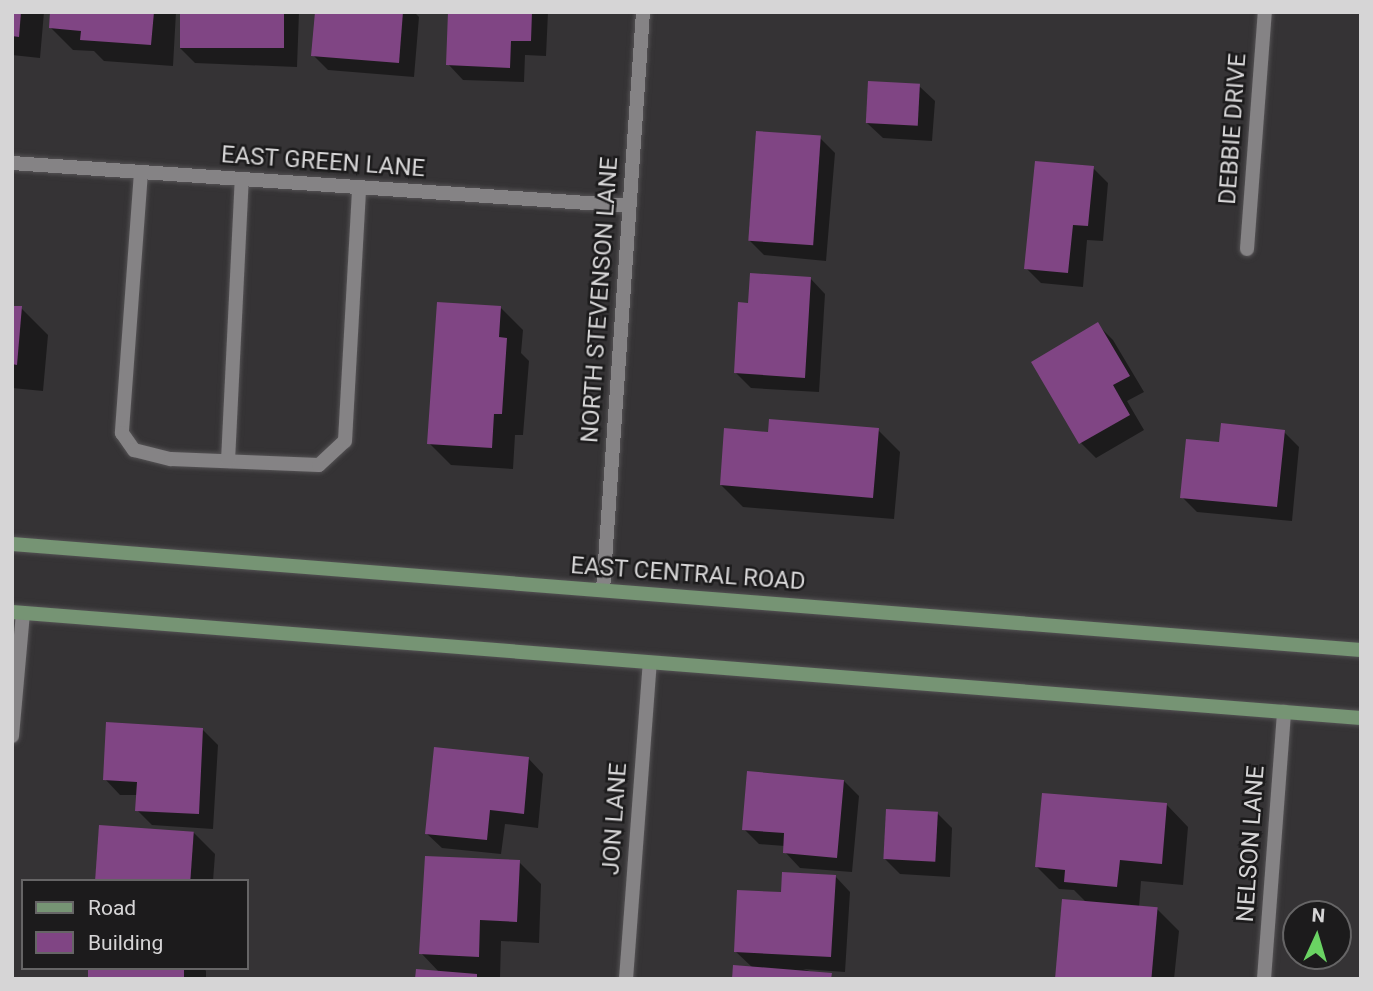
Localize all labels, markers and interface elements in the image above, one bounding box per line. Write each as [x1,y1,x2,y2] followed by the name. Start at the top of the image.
[1213,52,1253,206] street label: DEBBIE DRIVE
[220,140,426,184] street label: EAST GREEN LANE
[576,156,624,444] street label: NORTH STEVENSON LANE
[569,551,807,597] street label: EAST CENTRAL ROAD
[597,762,633,876] street label: JON LANE
[1231,765,1271,923] street label: NELSON LANE
[21,879,248,970] legend
[88,896,136,920] text: Road
[1282,900,1352,970] north arrow
[1311,904,1326,927] text: N
[88,931,163,955] text: Building

